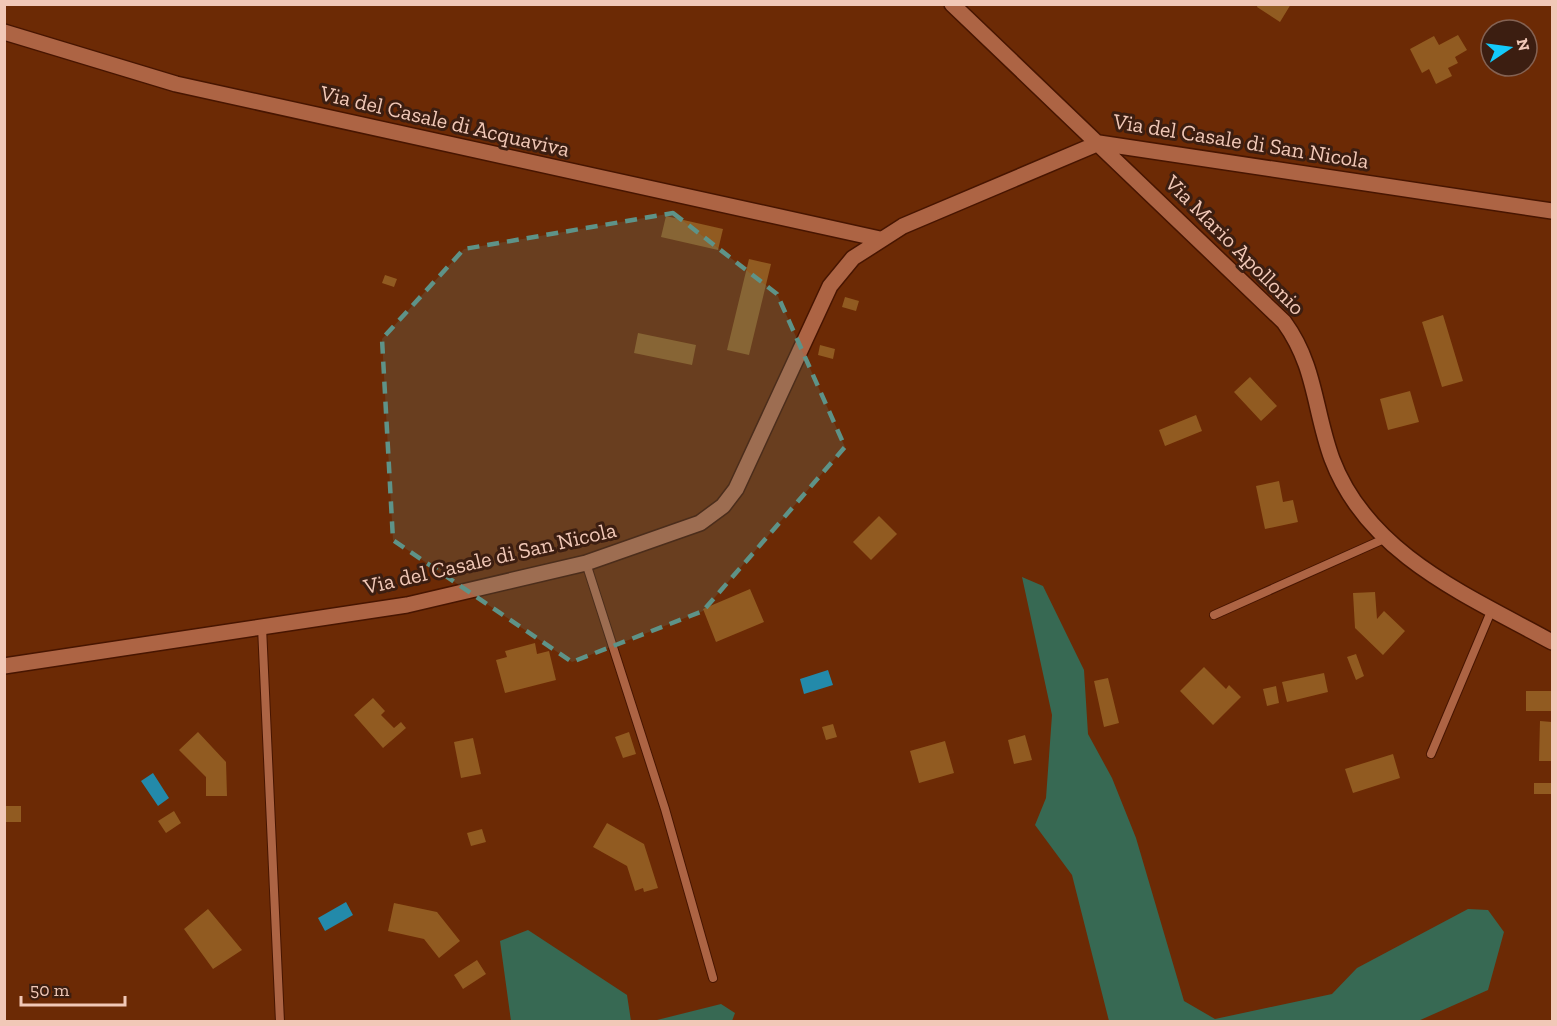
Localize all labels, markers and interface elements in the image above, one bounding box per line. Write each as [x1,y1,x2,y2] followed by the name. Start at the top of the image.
[1479,18,1539,78] north arrow
[1513,37,1534,53] text: N
[317,79,573,163] street label: Via del Casale di Acquaviva
[1110,107,1371,175] street label: Via del Casale di San Nicola
[1159,169,1311,321] street label: Via Mario Apollonio
[360,516,619,600] street label: Via del Casale di San Nicola
[21,969,124,1007] scale bar
[30,979,70,1001] text: 50 m

